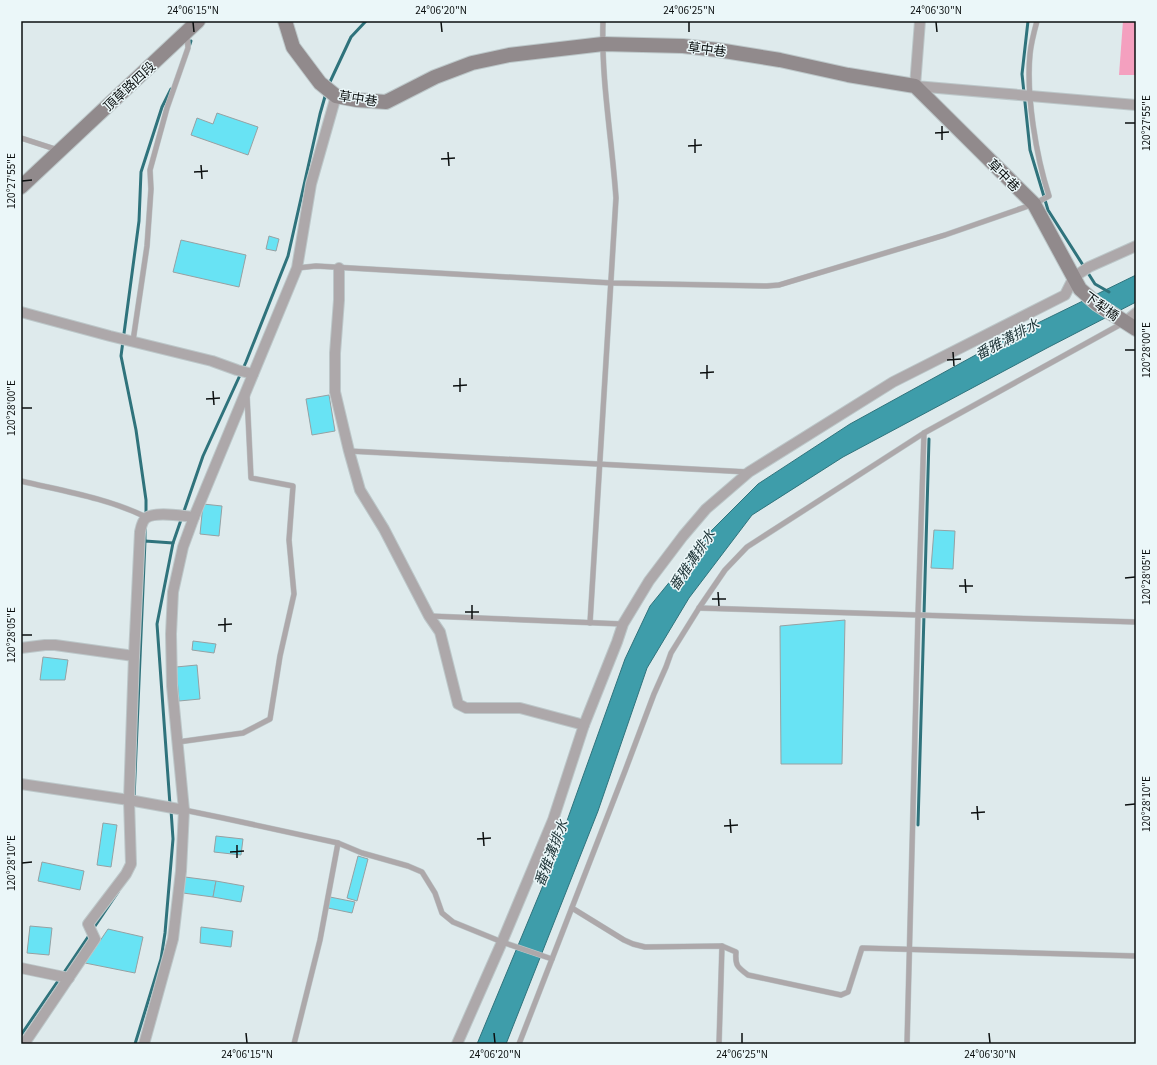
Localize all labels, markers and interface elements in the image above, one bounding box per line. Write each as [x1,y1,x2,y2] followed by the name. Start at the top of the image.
[167,2,219,17] text: 24°06'15"N
[415,2,467,17] text: 24°06'20"N
[663,2,715,17] text: 24°06'25"N
[910,2,962,17] text: 24°06'30"N
[687,37,728,60] street label: 草中巷
[98,57,159,115] street label: 頂草路四段
[337,85,379,110] street label: 草中巷
[1138,95,1153,151] text: 120°27'55"E
[3,153,18,209] text: 120°27'55"E
[984,154,1025,195] street label: 草中巷
[1081,286,1124,325] street label: 下犁橋
[971,312,1043,363] water label: 番雅溝排水
[1138,322,1153,378] text: 120°28'00"E
[3,380,18,436] text: 120°28'00"E
[663,524,720,594] water label: 番雅溝排水
[1138,549,1153,605] text: 120°28'05"E
[3,607,18,663] text: 120°28'05"E
[1138,776,1153,832] text: 120°28'10"E
[528,815,572,889] water label: 番雅溝排水
[3,835,18,891] text: 120°28'10"E
[221,1046,273,1061] text: 24°06'15"N
[469,1046,521,1061] text: 24°06'20"N
[716,1046,768,1061] text: 24°06'25"N
[964,1046,1016,1061] text: 24°06'30"N

